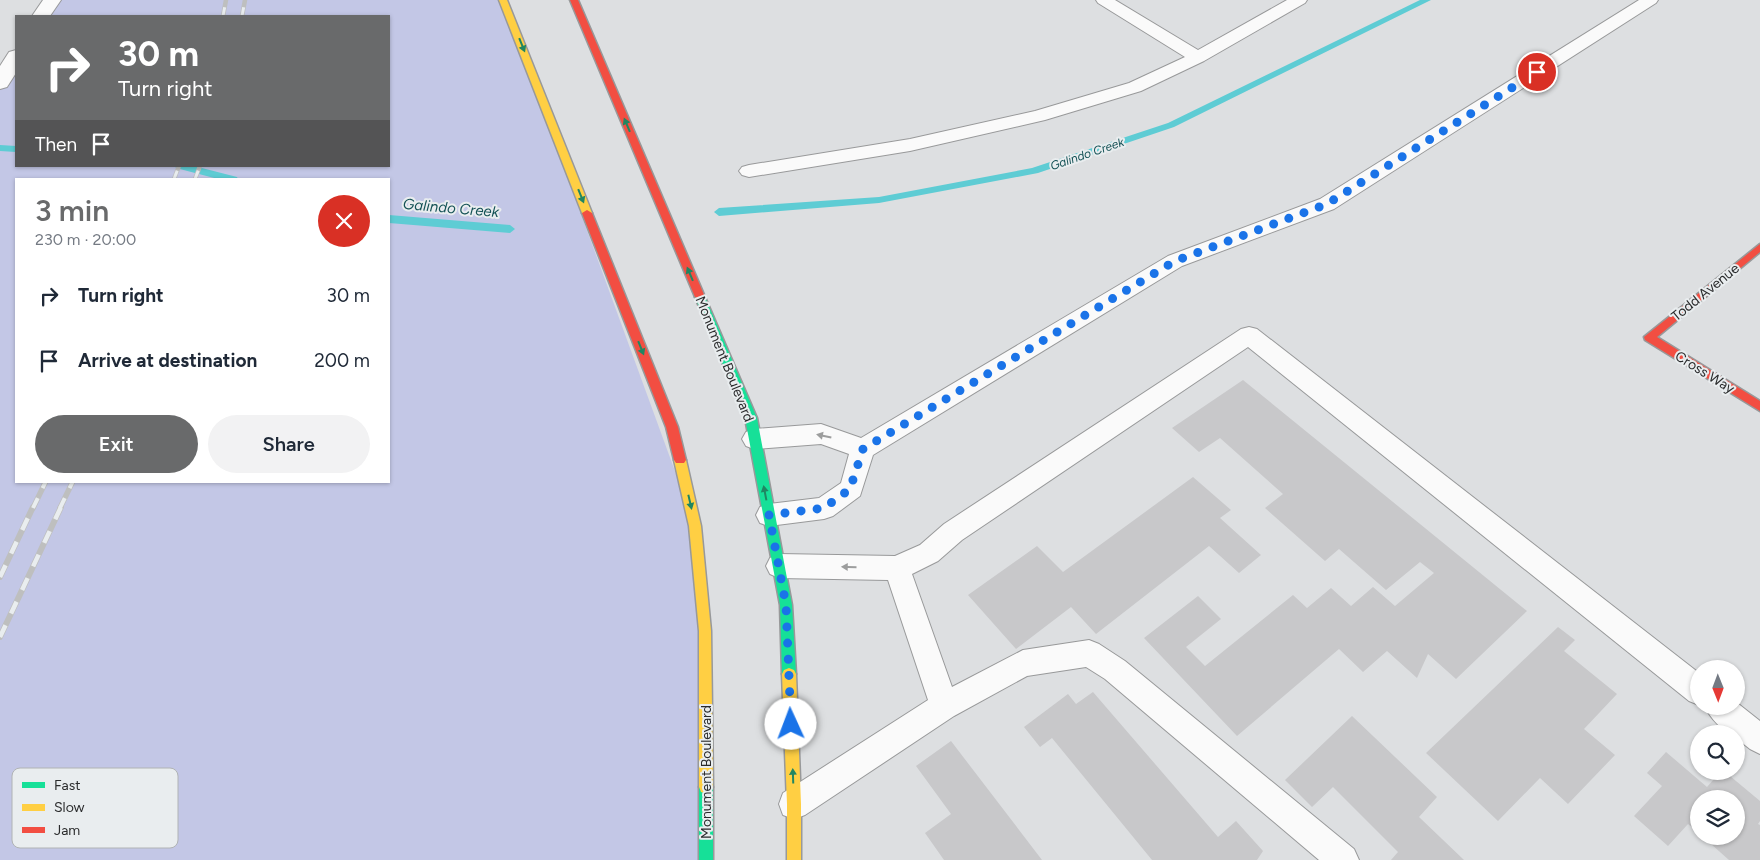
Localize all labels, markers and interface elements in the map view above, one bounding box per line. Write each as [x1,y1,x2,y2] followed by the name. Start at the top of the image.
[118,33,199,75] text: 30 m
[35,35,100,100] icon: right
[518,38,526,52] one-way arrow
[1516,51,1558,93] pin
[1523,58,1551,86] icon: arrive
[118,75,213,102] text: Turn right
[623,118,631,132] one-way arrow
[87,130,115,158] icon: arrive
[35,133,77,156] text: Then
[1048,134,1127,173] water label: Galindo Creek
[578,189,585,204] one-way arrow
[35,192,109,229] text: 3 min
[318,195,370,247] button: close
[402,195,500,221] water label: Galindo Creek
[35,230,136,249] text: 230 m · 20:00
[1668,260,1743,325] street label: Todd Avenue
[686,267,694,281] one-way arrow
[35,282,63,310] icon: right
[78,284,164,307] text: Turn right
[327,284,370,307] text: 30 m
[692,294,758,424] street label: Monument Boulevard
[637,340,645,355] one-way arrow
[35,347,63,375] icon: arrive
[1672,348,1738,398] street label: Cross Way
[78,349,257,372] text: Arrive at destination
[314,349,370,372] text: 200 m
[35,415,198,473] button: Exit
[208,415,370,473] button: Share
[816,432,832,440] one-way arrow
[760,485,768,501] one-way arrow
[686,495,694,510] one-way arrow
[840,563,856,571] one-way arrow
[1690,660,1745,715] north arrow
[1690,660,1745,845] map controls
[764,697,816,749] position arrow
[698,705,715,839] street label: Monument Boulevard
[1690,725,1745,780] button: search
[12,768,178,848] legend
[789,768,797,784] one-way arrow
[54,777,80,794] text: Fast
[1690,790,1745,845] button: layers
[54,799,85,816] text: Slow
[54,822,80,839] text: Jam

